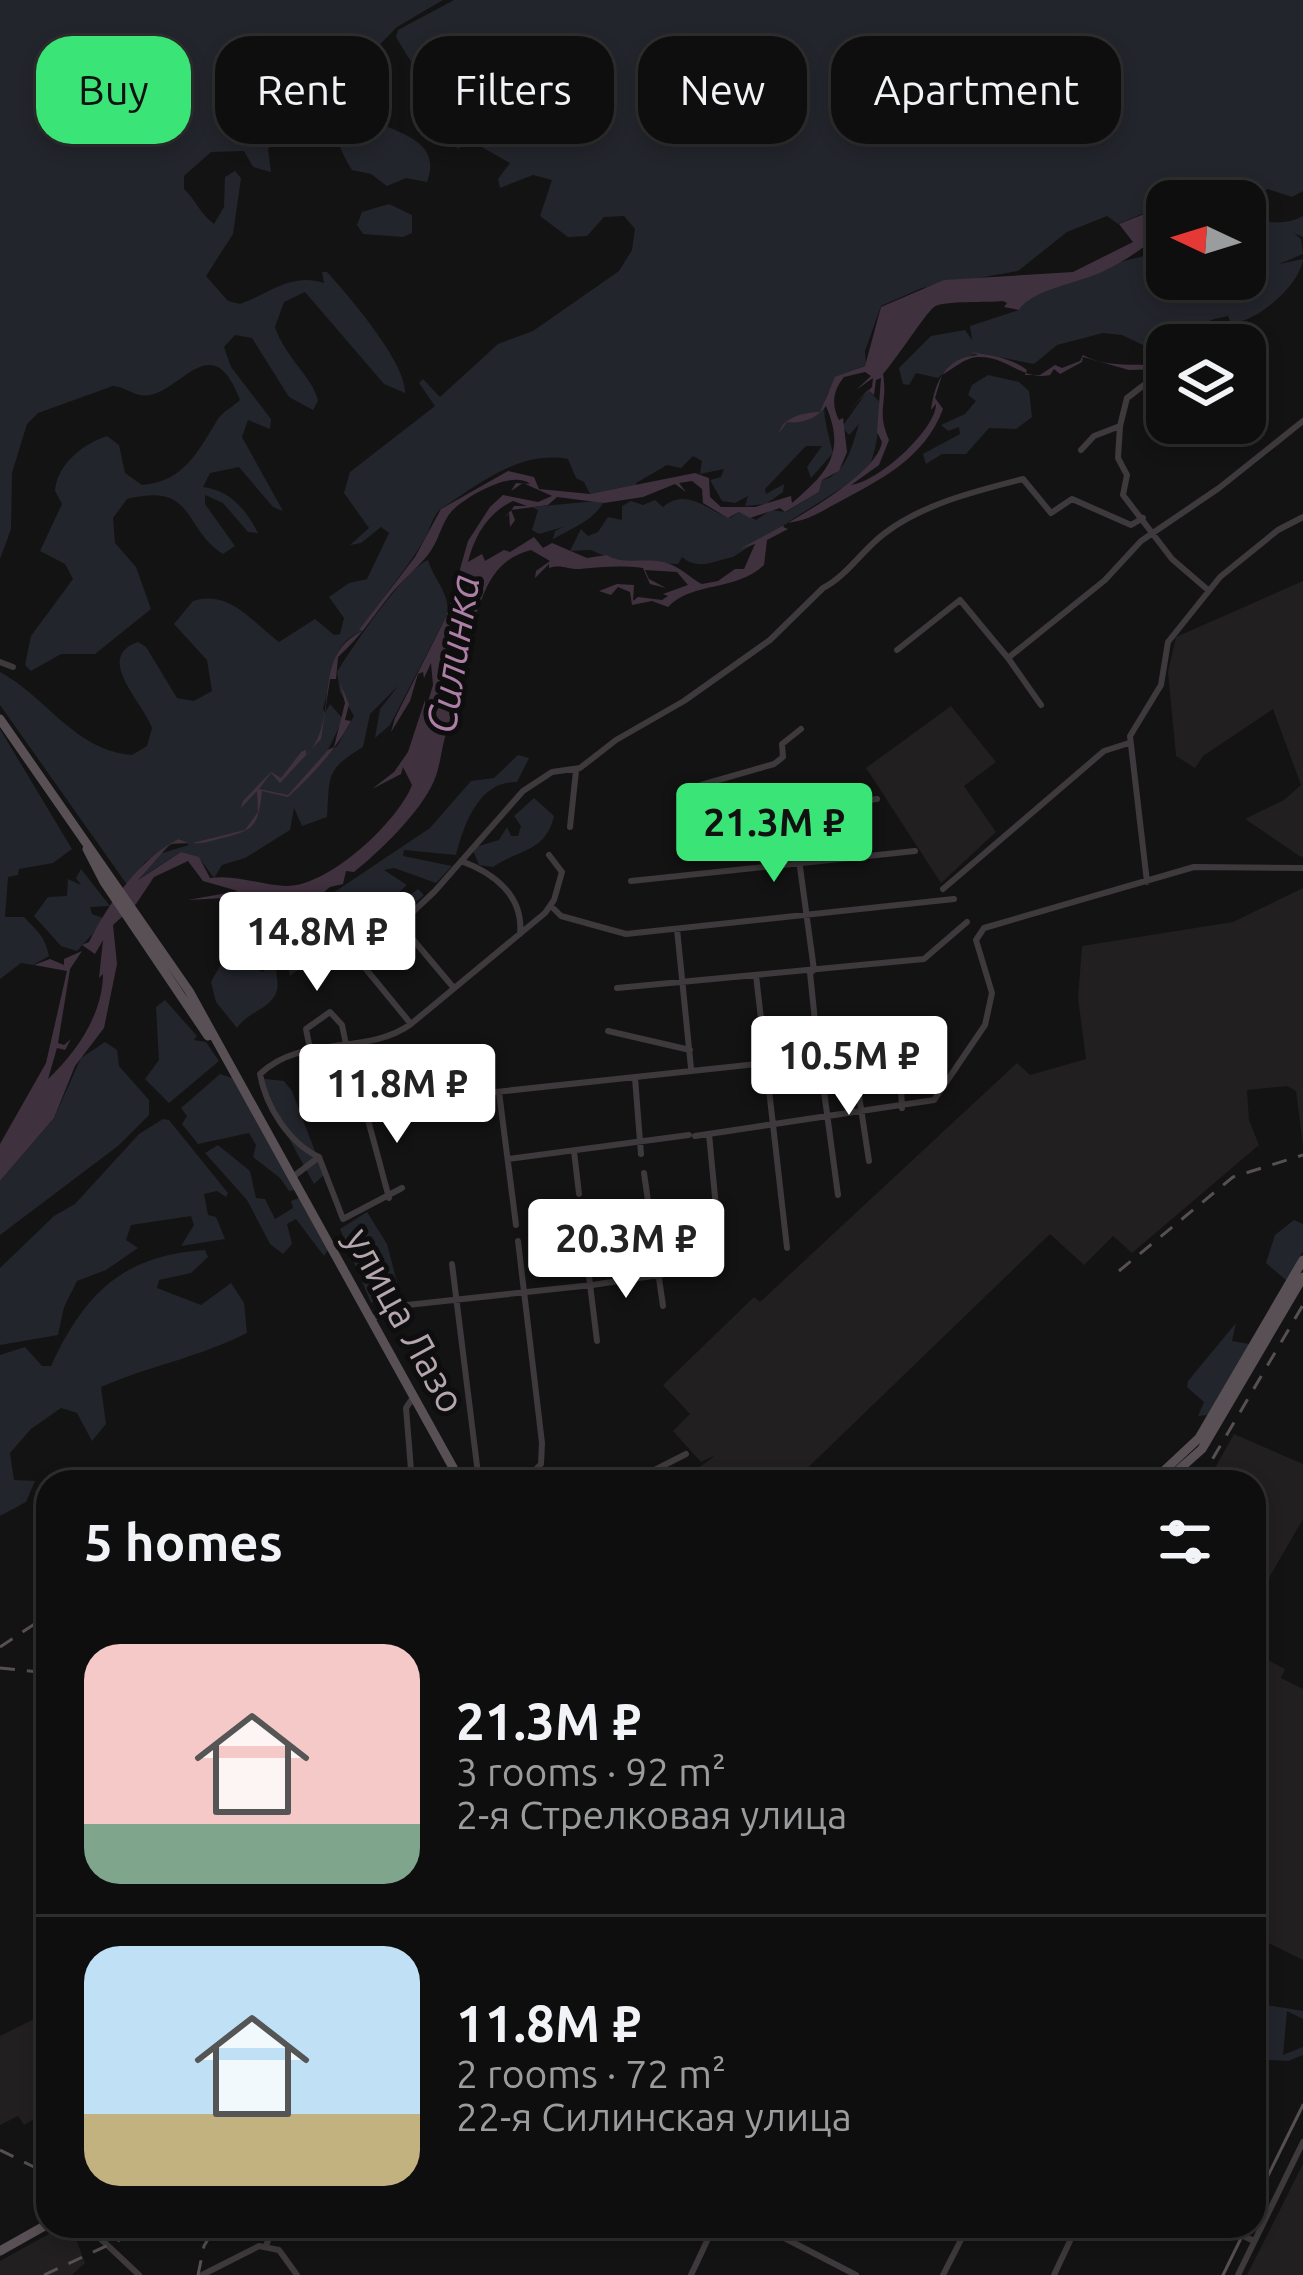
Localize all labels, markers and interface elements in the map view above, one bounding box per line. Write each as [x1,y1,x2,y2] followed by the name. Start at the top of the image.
[36,36,191,144] chip: Buy
[215,36,389,144] chip: Rent
[413,36,614,144] chip: Filters
[638,36,807,144] chip: New
[831,36,1121,144] chip: Apartment
[1146,180,1266,300] north arrow
[1146,180,1266,444] map controls
[1146,324,1266,444] button: layers
[416,571,488,737] water label: Силинка
[663,783,885,885] pin: 21.3M ₽
[703,800,845,843] text: 21.3M ₽
[206,892,428,994] pin: 14.8M ₽
[246,909,388,952] text: 14.8M ₽
[738,1016,960,1118] pin: 10.5M ₽
[778,1033,920,1076] text: 10.5M ₽
[286,1044,508,1146] pin: 11.8M ₽
[326,1061,468,1104] text: 11.8M ₽
[515,1199,737,1301] pin: 20.3M ₽
[555,1216,697,1259] text: 20.3M ₽
[338,1220,474,1420] street label: улица Лазо
[1152,1509,1218,1575] icon: filters
[84,1513,283,1571] text: 5 homes
[180,1692,324,1836] icon: home
[456,1692,641,1750] text: 21.3M ₽
[456,1750,726,1793] text: 3 rooms · 92 m²
[456,1793,847,1836] text: 2-я Стрелковая улица
[180,1994,324,2138] icon: home
[456,1994,641,2052] text: 11.8M ₽
[456,2052,726,2095] text: 2 rooms · 72 m²
[456,2095,852,2138] text: 22-я Силинская улица

